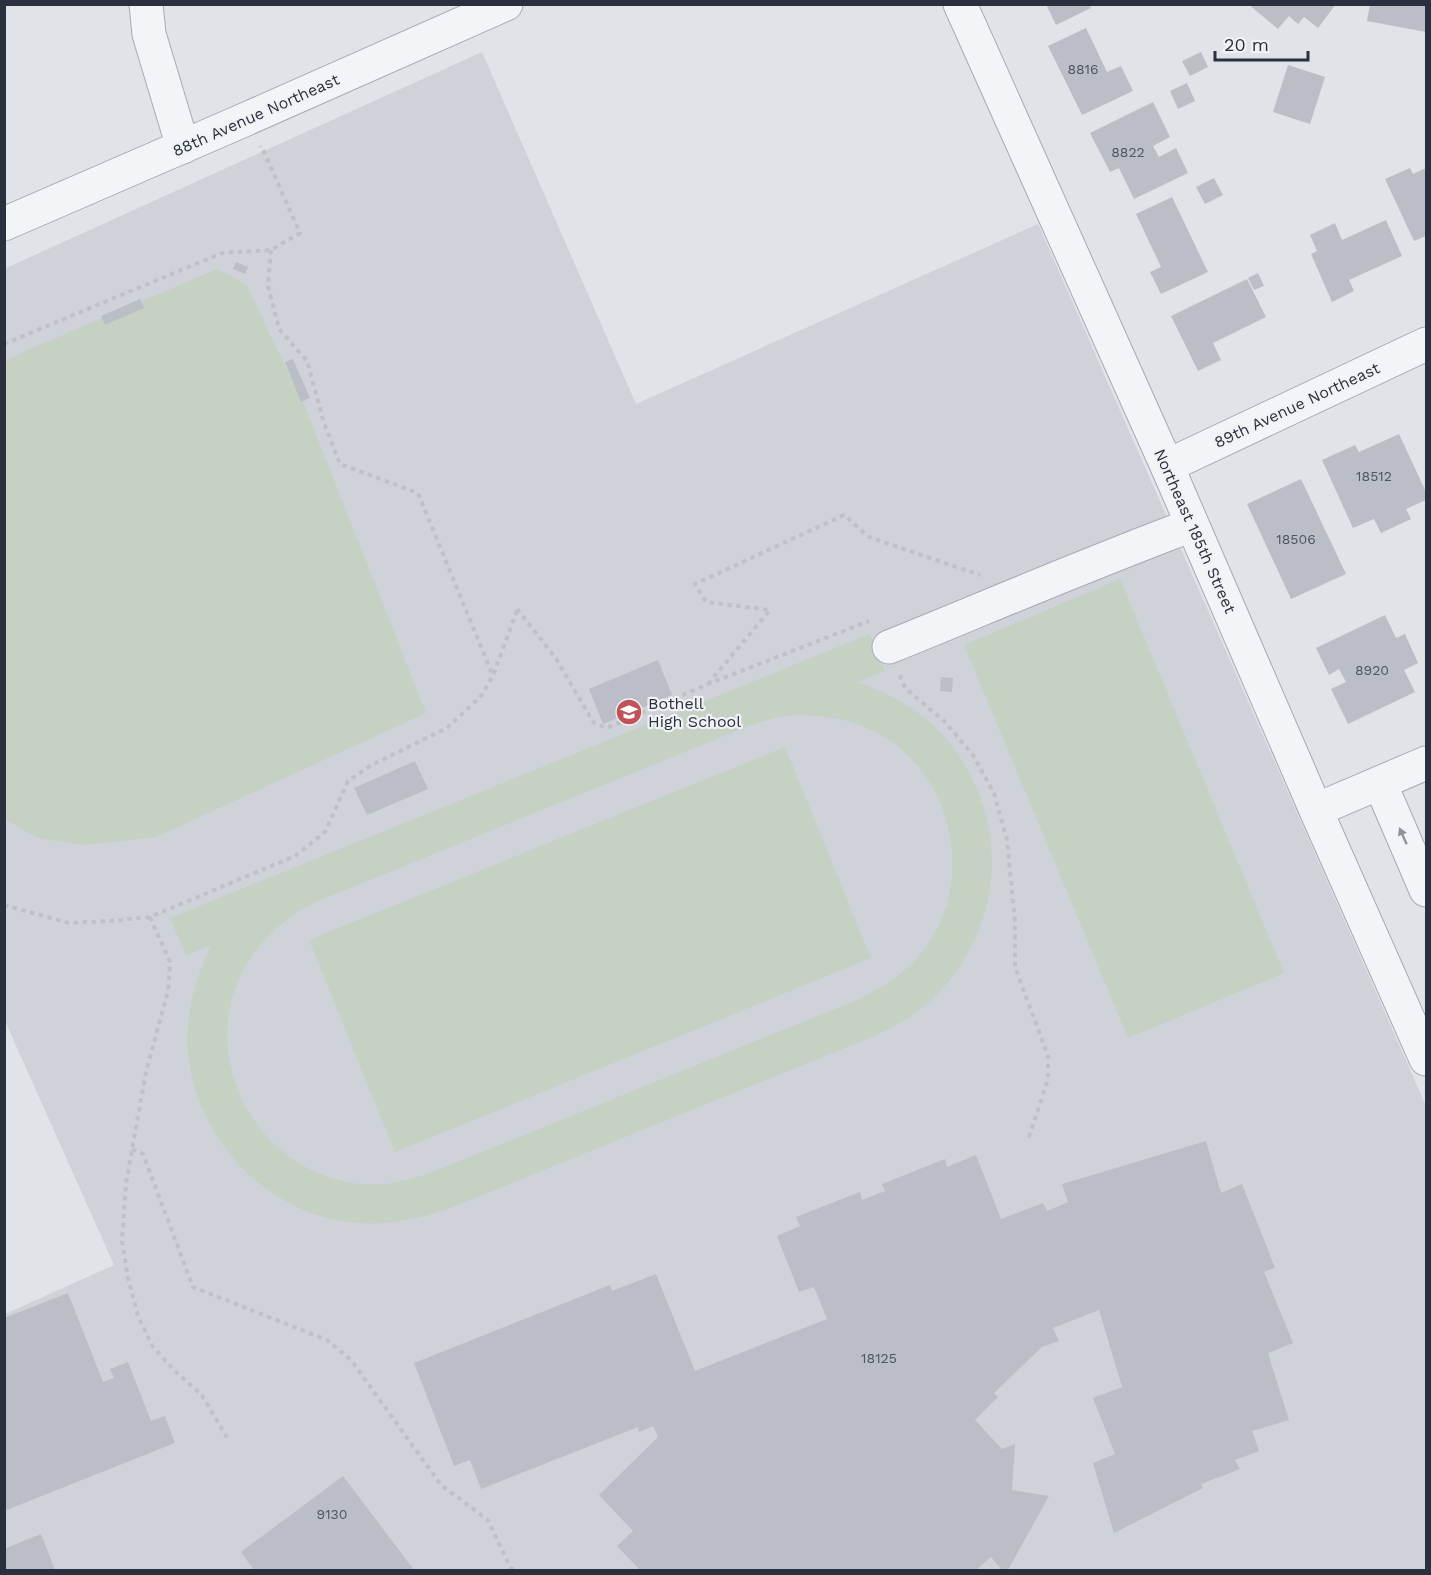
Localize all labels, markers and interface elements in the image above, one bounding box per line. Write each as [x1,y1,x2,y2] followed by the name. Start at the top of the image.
[1215,24,1308,62] scale bar
[1224,34,1269,55] text: 20 m
[1067,61,1099,77] house number: 8816
[170,69,343,160] street label: 88th Avenue Northeast
[1111,144,1145,160] house number: 8822
[1211,358,1383,452] street label: 89th Avenue Northeast
[1150,446,1240,616] street label: Northeast 185th Street
[1356,468,1392,484] house number: 18512
[1276,531,1316,547] house number: 18506
[1355,662,1389,678] house number: 8920
[648,694,741,731] place label: Bothell High School
[614,697,644,727] school or university icon: Bothell High School
[1398,827,1408,845] one-way arrow
[861,1350,897,1366] house number: 18125
[317,1506,347,1522] house number: 9130

